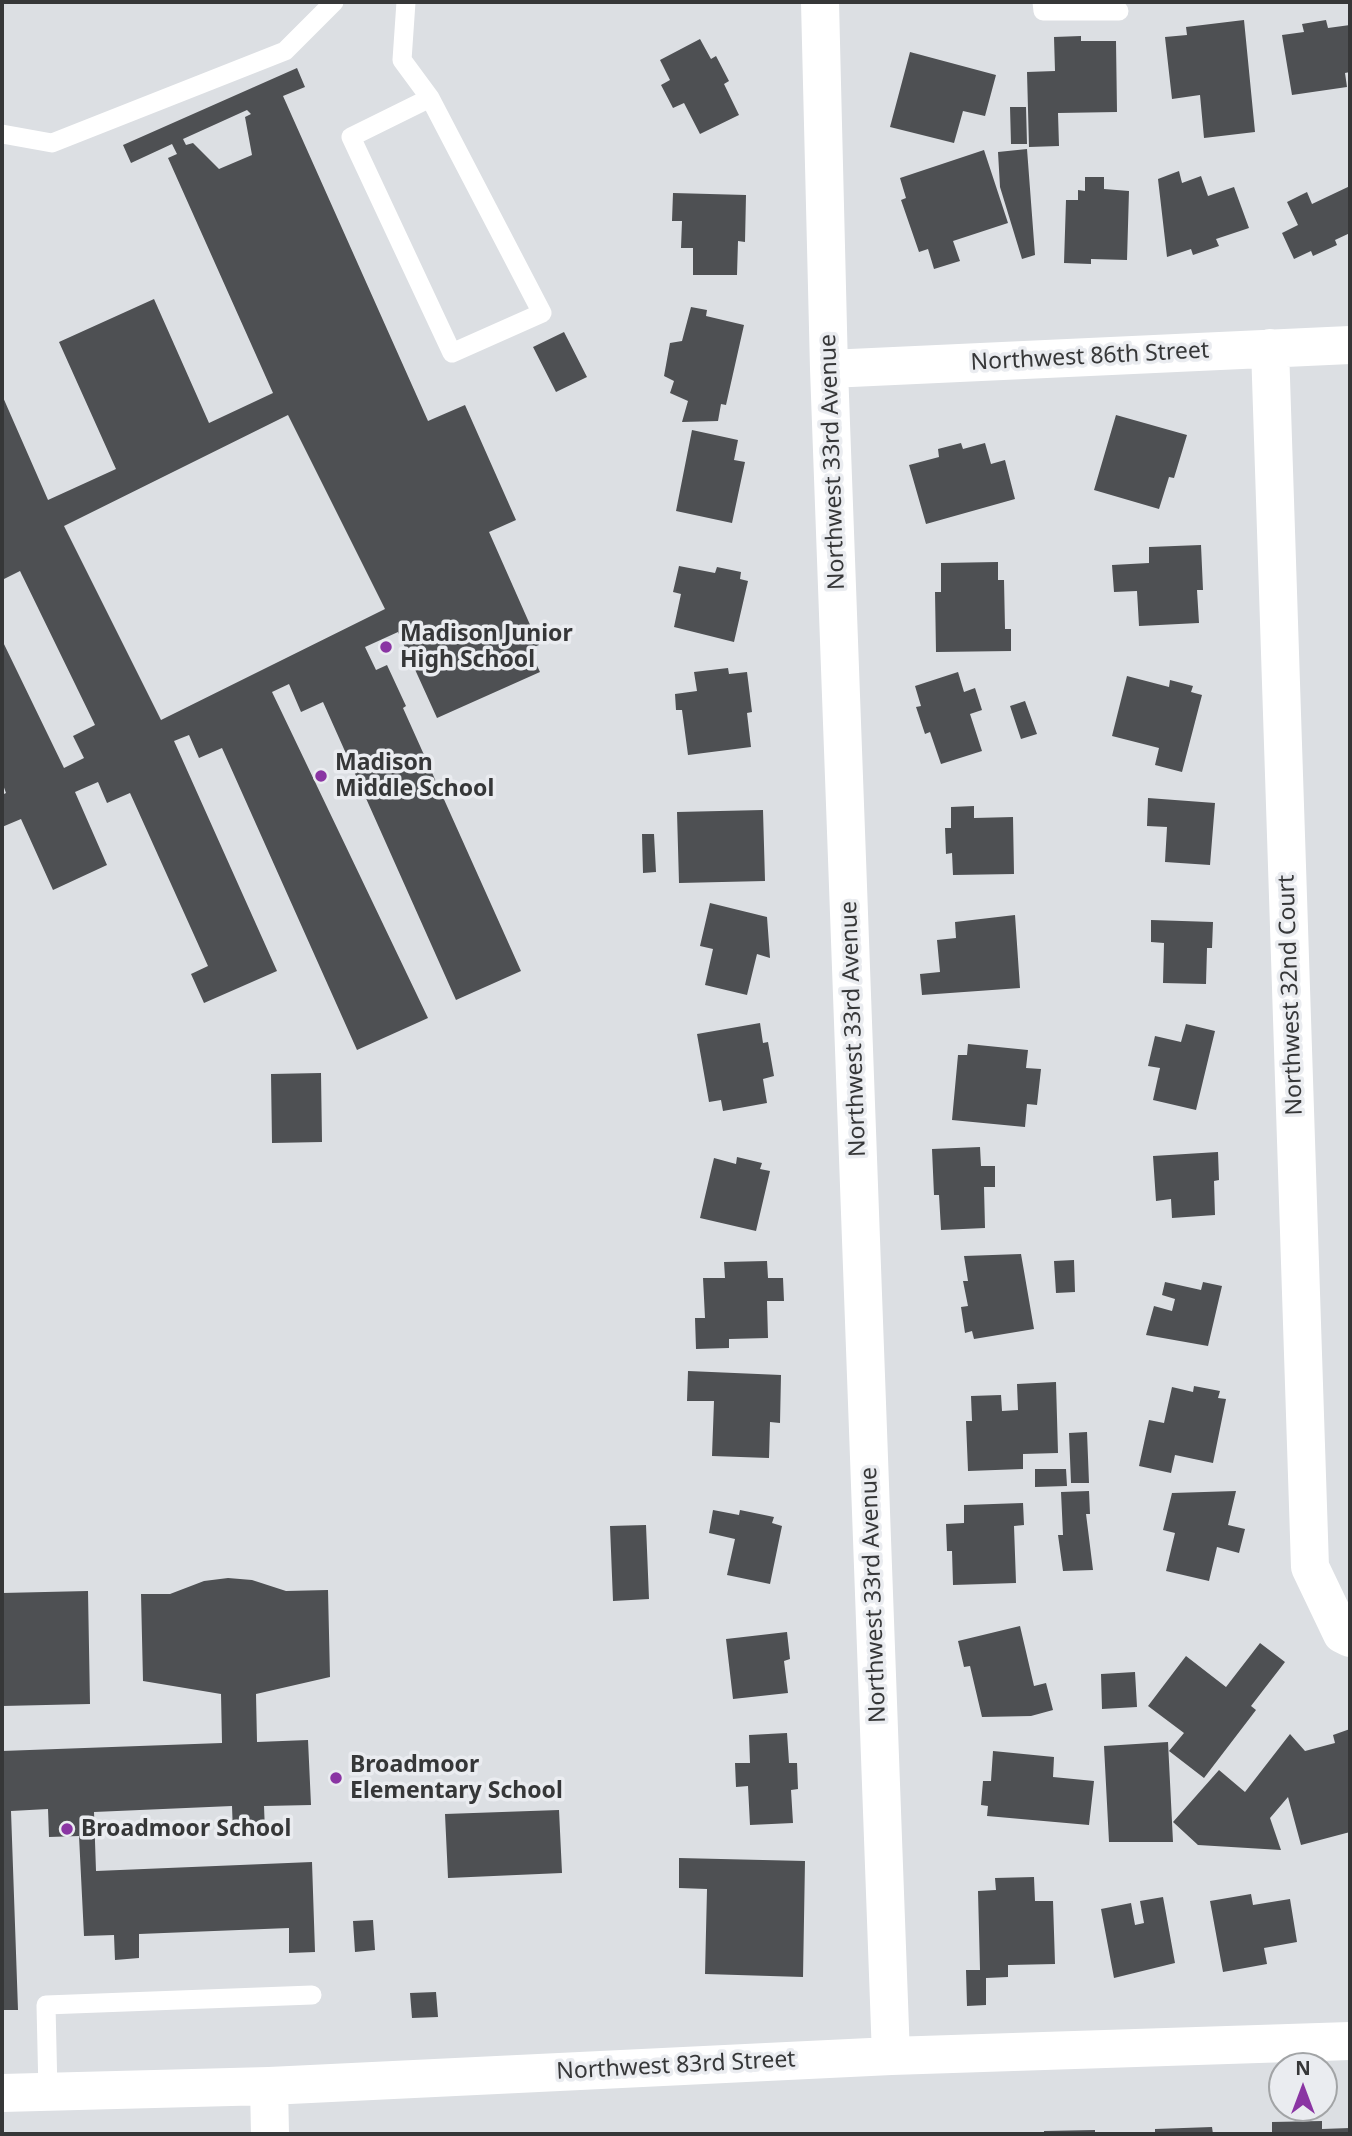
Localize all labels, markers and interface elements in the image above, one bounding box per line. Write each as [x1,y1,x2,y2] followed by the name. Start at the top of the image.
[815,334,851,590] street label: Northwest 33rd Avenue
[970,337,1210,377] street label: Northwest 86th Street
[400,620,573,674] place label: Madison Junior High School
[378,639,394,655] marker: Madison Junior High School
[335,749,494,803] place label: Madison Middle School
[313,768,329,784] marker: Madison Middle School
[1273,874,1309,1116] street label: Northwest 32nd Court
[836,901,872,1157] street label: Northwest 33rd Avenue
[856,1467,892,1723] street label: Northwest 33rd Avenue
[350,1751,563,1805] place label: Broadmoor Elementary School
[328,1770,344,1786] marker: Broadmoor Elementary School
[81,1815,291,1843] place label: Broadmoor School
[59,1821,75,1837] marker: Broadmoor School
[556,2046,796,2086] street label: Northwest 83rd Street
[1268,2052,1338,2122] north arrow
[1295,2055,1311,2081] text: N

